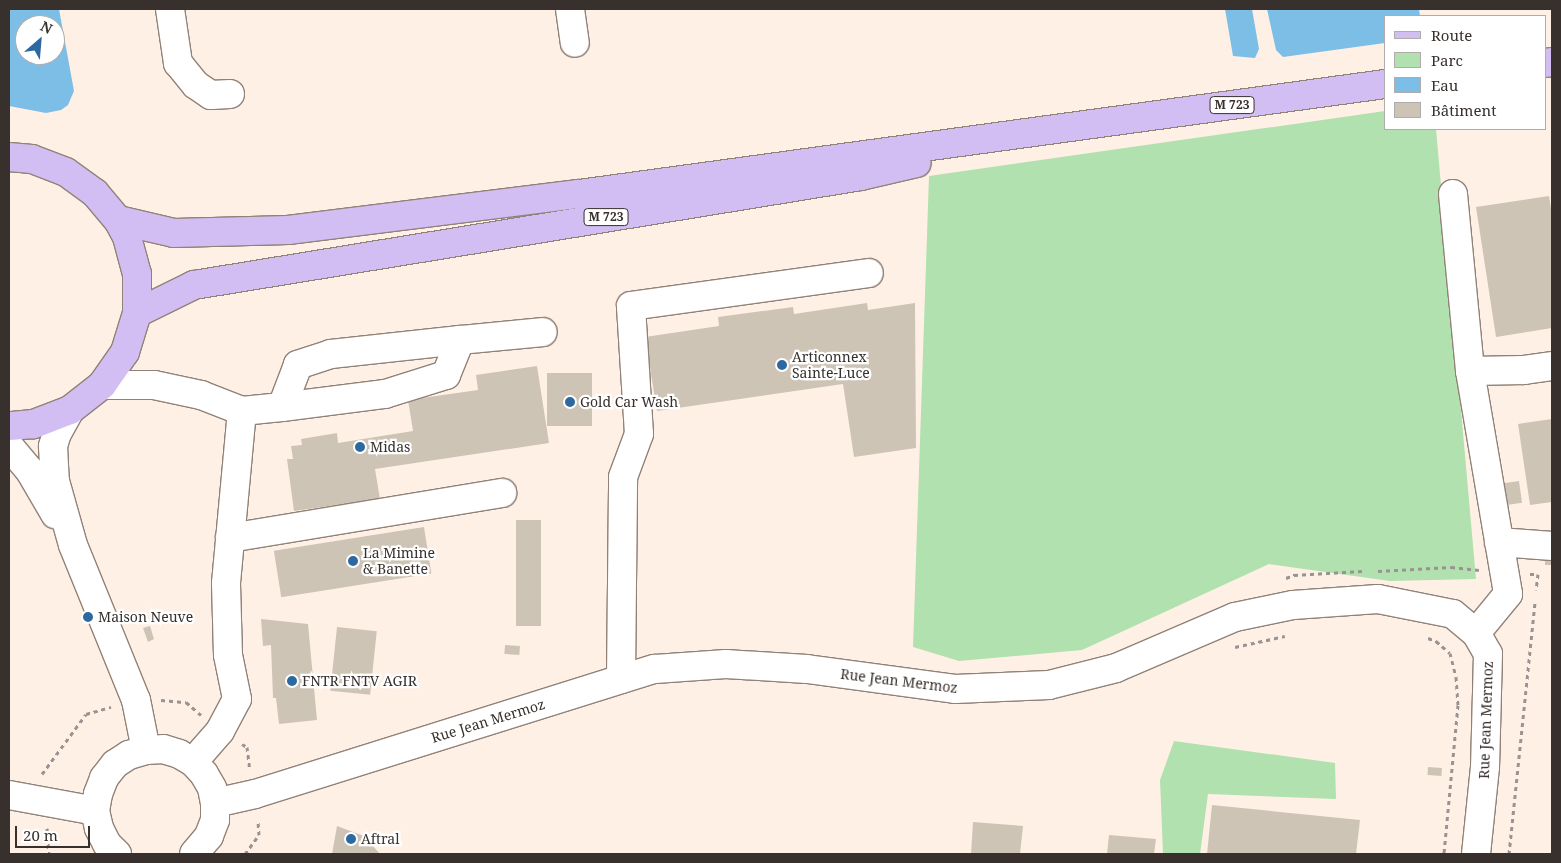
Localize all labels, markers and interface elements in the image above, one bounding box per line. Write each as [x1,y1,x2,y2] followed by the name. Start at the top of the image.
[15,15,65,65] north arrow
[1384,15,1546,130] legend
[37,16,56,38] text: N
[1431,25,1472,45] text: Route
[1431,50,1463,70] text: Parc
[1431,75,1458,95] text: Eau
[1210,96,1254,114] road number: M 723
[1431,100,1497,120] text: Bâtiment
[584,208,628,226] road number: M 723
[792,349,870,382] place label: Articonnex Sainte-Luce
[776,359,788,371] marker: Articonnex Sainte-Luce
[580,394,678,410] place label: Gold Car Wash
[564,396,576,408] marker: Gold Car Wash
[370,439,410,455] place label: Midas
[354,441,366,453] marker: Midas
[363,545,435,578] place label: La Mimine & Banette
[347,555,359,567] marker: La Mimine & Banette
[98,609,193,625] place label: Maison Neuve
[82,611,94,623] marker: Maison Neuve
[1476,661,1496,779] street label: Rue Jean Mermoz
[839,665,959,697] street label: Rue Jean Mermoz
[302,673,417,689] place label: FNTR FNTV AGIR
[286,675,298,687] marker: FNTR FNTV AGIR
[429,696,547,746] street label: Rue Jean Mermoz
[18,816,92,848] scale bar
[23,825,58,845] text: 20 m
[361,831,399,847] place label: Aftral
[345,833,357,845] marker: Aftral

